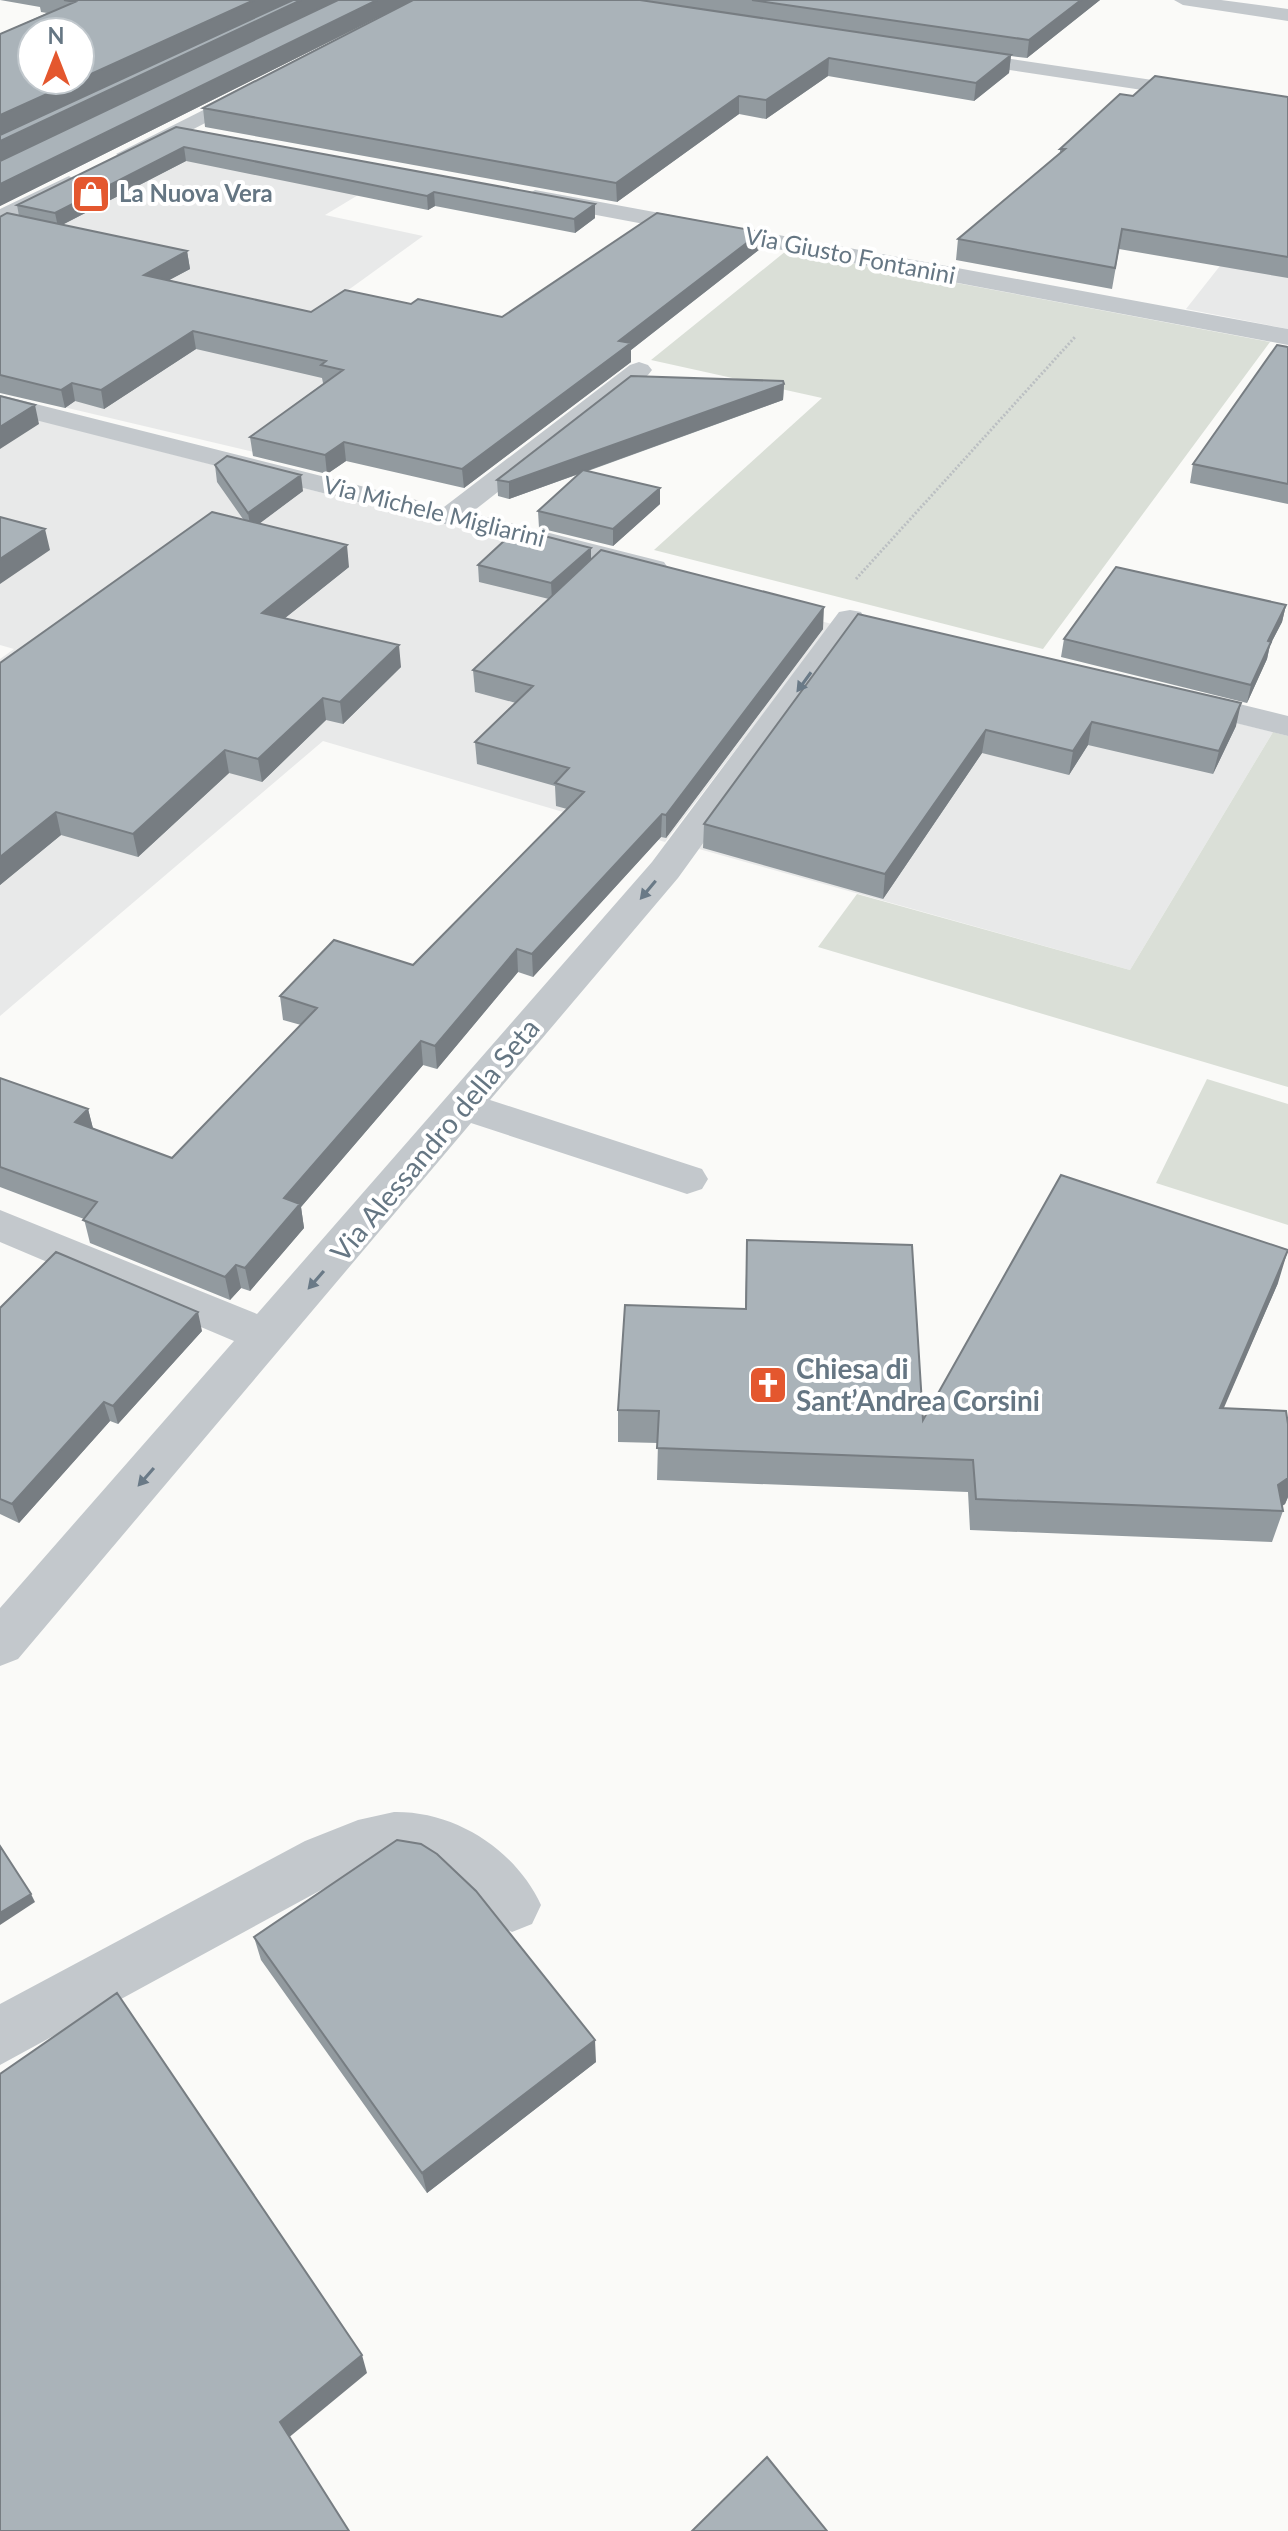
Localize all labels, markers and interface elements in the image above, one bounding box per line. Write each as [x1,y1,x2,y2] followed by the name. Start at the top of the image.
[16,16,96,96] north arrow
[48,22,64,49] text: N
[70,173,112,215] shop icon: La Nuova Vera
[119,178,273,207] place label: La Nuova Vera
[743,220,958,289] street label: Via Giusto Fontanini
[321,469,548,552] street label: Via Michele Migliarini
[796,672,812,692] one-way arrow
[640,880,657,900] one-way arrow
[323,1011,546,1268] street label: Via Alessandro della Seta
[307,1270,325,1289] one-way arrow
[796,1351,1040,1417] place label: Chiesa di Sant’Andrea Corsini
[747,1364,789,1406] church icon: Chiesa di Sant’Andrea Corsini
[137,1467,155,1486] one-way arrow

